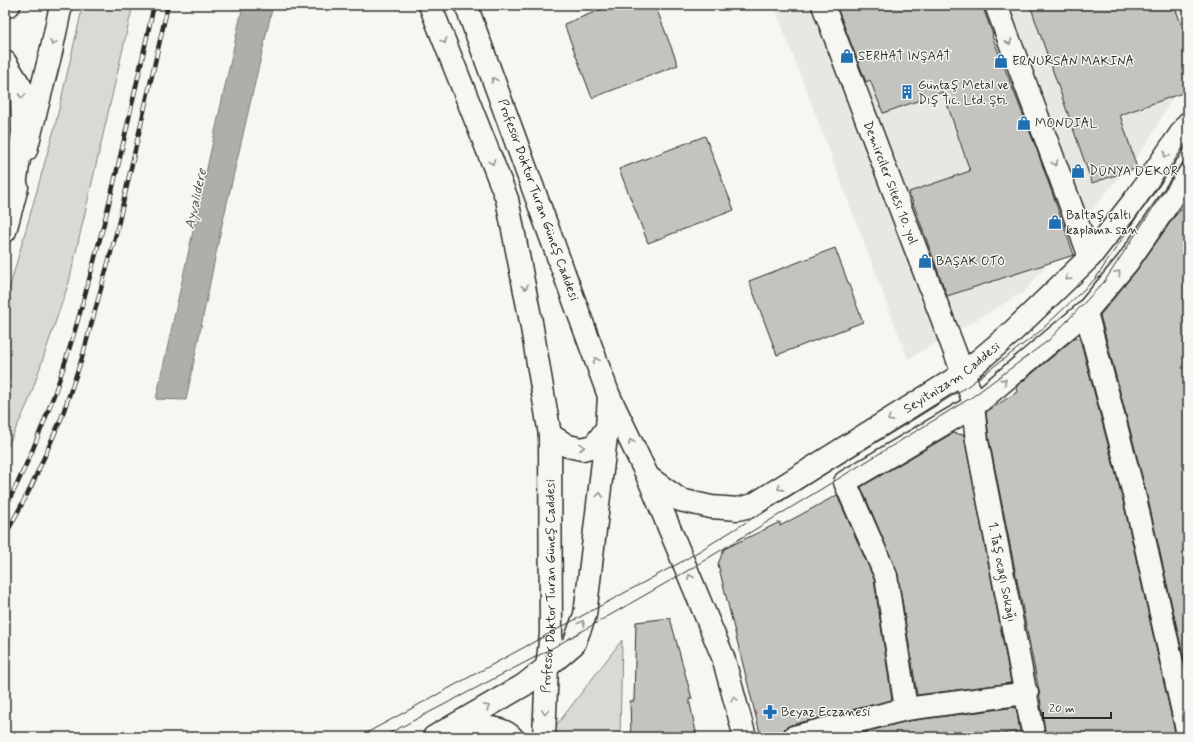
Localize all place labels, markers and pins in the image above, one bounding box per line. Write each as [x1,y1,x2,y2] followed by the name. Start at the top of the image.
[839,48,855,64] shop icon: SERHAT INŞAAT
[858,48,952,65] place label: SERHAT INŞAAT
[993,53,1009,69] shop icon: ERNURSAN MAKINA
[1012,53,1134,70] place label: ERNURSAN MAKINA
[918,77,1009,109] place label: Güntaş Metal ve Dış Tic. Ltd. Şti.
[899,84,915,100] building icon: Güntaş Metal ve Dış Tic. Ltd. Şti.
[1016,115,1032,131] shop icon: MONDIAL
[1035,115,1098,132] place label: MONDIAL
[1070,163,1086,179] shop icon: DÜNYA DEKOR
[1089,163,1178,180] place label: DÜNYA DEKOR
[1066,207,1138,239] place label: Baltaş çaltı kaplama san
[1047,214,1063,230] shop icon: Baltaş çaltı kaplama san
[917,253,933,269] shop icon: BAŞAK OTO
[936,253,1005,270] place label: BAŞAK OTO
[762,704,778,720] pharmacy icon: Beyaz Eczanesi
[781,704,870,721] place label: Beyaz Eczanesi

